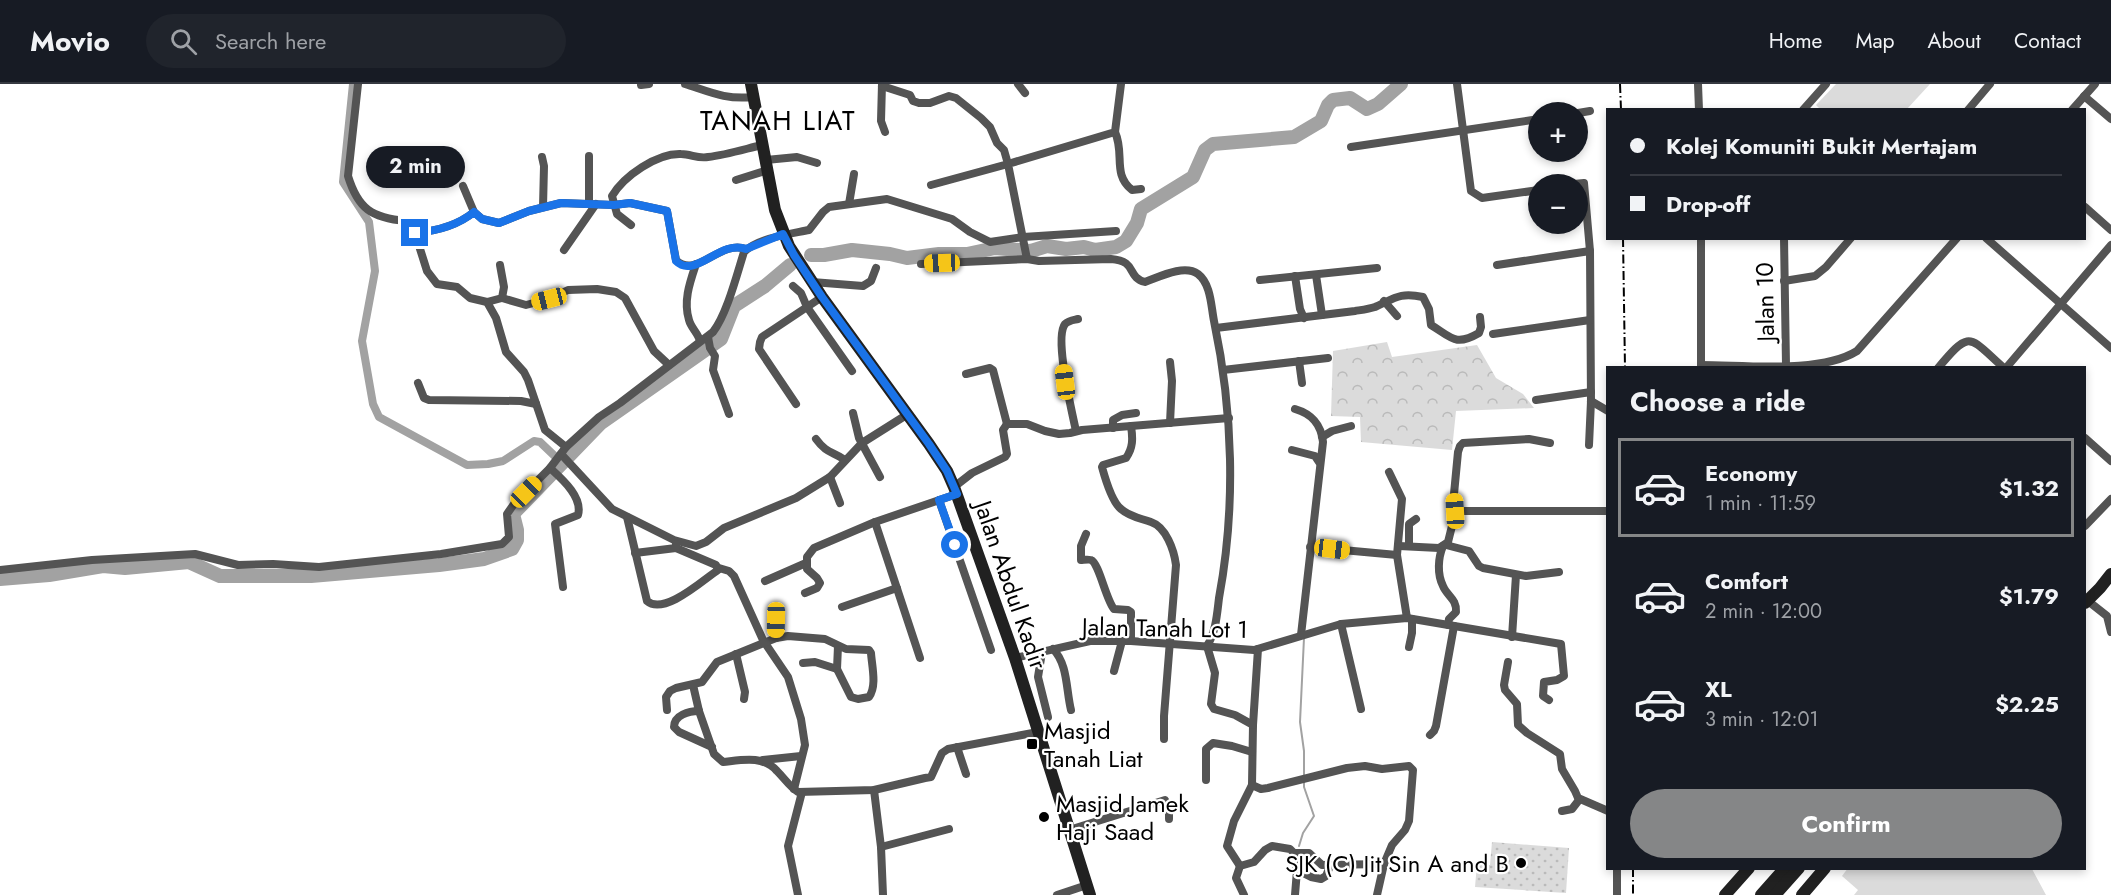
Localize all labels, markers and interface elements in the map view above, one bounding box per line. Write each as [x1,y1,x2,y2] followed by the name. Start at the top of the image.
[146,14,566,68] search box
[30,21,110,62] text: Movio
[167,25,200,58] icon: search
[215,25,326,57] text: Search here
[1769,26,1822,56] text: Home
[1855,26,1895,56] text: Map
[1928,26,1981,56] text: About
[2014,26,2081,56] text: Contact
[700,101,856,140] district label: TANAH LIAT
[1528,102,1588,234] map controls
[1528,102,1588,162] button: +
[1666,130,1977,162] text: Kolej Komuniti Bukit Mertajam
[366,146,464,188] callout: 2 min
[389,152,442,181] text: 2 min
[1528,174,1588,234] button: −
[1666,188,1750,220] text: Drop-off
[401,219,428,246] route end
[924,253,960,273] car
[1747,262,1783,345] street label: Jalan 10
[529,286,569,312] car
[1054,363,1076,401] car
[1630,382,1805,421] text: Choose a ride
[1705,457,1797,489] text: Economy
[1633,461,1687,515] icon: car
[1999,472,2059,504] text: $1.32
[507,473,545,511] car
[1705,489,1816,518] text: 1 min · 11:59
[965,493,1056,675] street label: Jalan Abdul Kadir
[1445,493,1465,529] car
[941,531,968,558] route start
[1313,538,1351,560] car
[1705,565,1788,597] text: Comfort
[1633,569,1687,623] icon: car
[1999,580,2059,612] text: $1.79
[1705,597,1822,626] text: 2 min · 12:00
[767,602,785,638] car
[1079,609,1248,647] street label: Jalan Tanah Lot 1
[1705,673,1732,705] text: XL
[1633,677,1687,731] icon: car
[1995,688,2059,720] text: $2.25
[1705,705,1819,734] text: 3 min · 12:01
[1044,713,1143,776] place label: Masjid Tanah Liat
[1025,737,1039,751] marker: Masjid Tanah Liat
[1056,786,1189,849] place label: Masjid Jamek Haji Saad
[1630,789,2062,858] button: Confirm
[1037,810,1051,824] marker: Masjid Jamek Haji Saad
[1285,846,1509,881] place label: SJK (C) Jit Sin A and B
[1514,856,1528,870] marker: SJK (C) Jit Sin A and B

